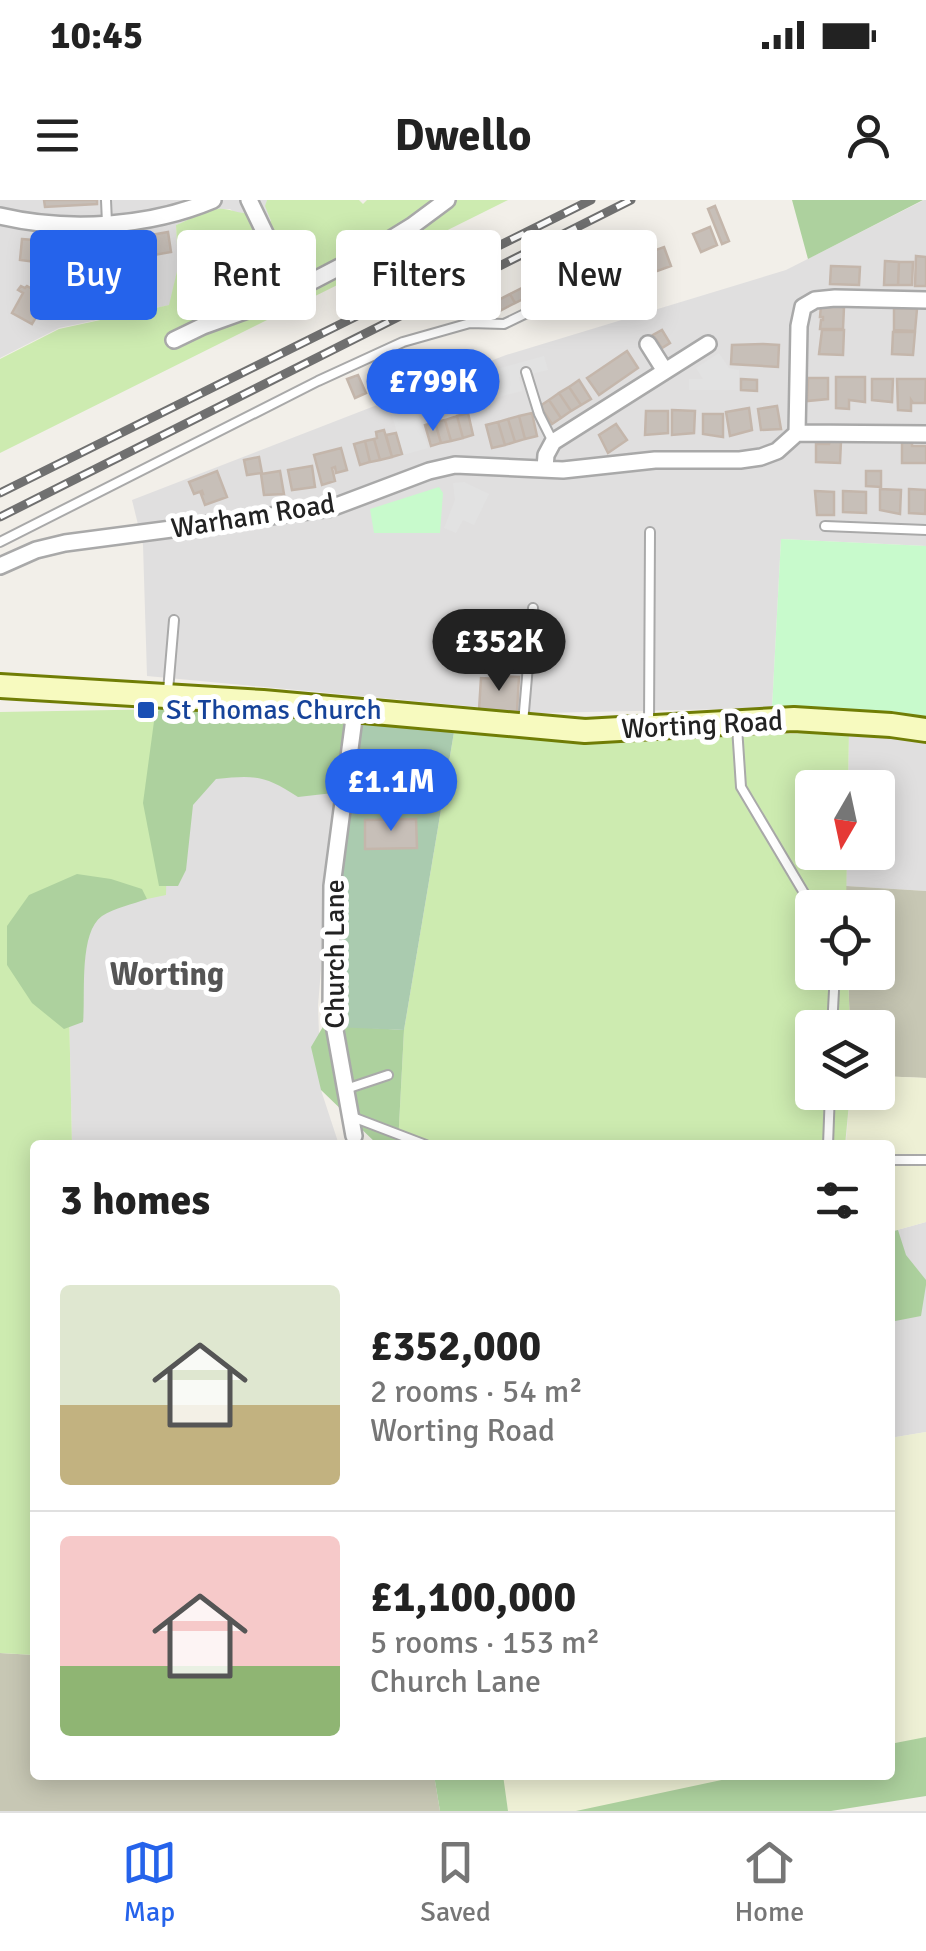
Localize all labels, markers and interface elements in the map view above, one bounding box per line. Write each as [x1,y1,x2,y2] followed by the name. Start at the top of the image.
[50,12,143,59] text: 10:45
[30,108,85,163] icon: menu
[395,108,531,163] text: Dwello
[841,108,896,163] icon: person
[30,230,157,320] chip: Buy
[177,230,316,320] chip: Rent
[336,230,501,320] chip: Filters
[521,230,657,320] chip: New
[363,349,503,434] pin: £799K
[389,362,477,401] text: £799K
[169,486,337,546] street label: Warham Road
[429,609,569,694] pin: £352K
[455,622,543,661] text: £352K
[166,693,382,727] place label: St Thomas Church
[135,699,157,721] marker: St Thomas Church
[620,704,784,746] street label: Worting Road
[321,749,461,834] pin: £1.1M
[347,762,435,801] text: £1.1M
[795,770,895,870] north arrow
[795,770,895,1110] map controls
[318,879,352,1029] street label: Church Lane
[795,890,895,990] button: locate
[110,955,224,994] district label: Worting
[795,1010,895,1110] button: layers
[810,1173,865,1228] icon: filters
[60,1175,210,1226] text: 3 homes
[370,1321,541,1372] text: £352,000
[140,1325,260,1445] icon: home
[370,1372,583,1411] text: 2 rooms · 54 m²
[370,1411,555,1450] text: Worting Road
[370,1572,576,1623] text: £1,100,000
[140,1576,260,1696] icon: home
[370,1623,600,1662] text: 5 rooms · 153 m²
[370,1662,541,1701] text: Church Lane
[122,1835,177,1929] tab: Map
[420,1835,491,1929] tab: Saved
[734,1835,804,1929] tab: Home

